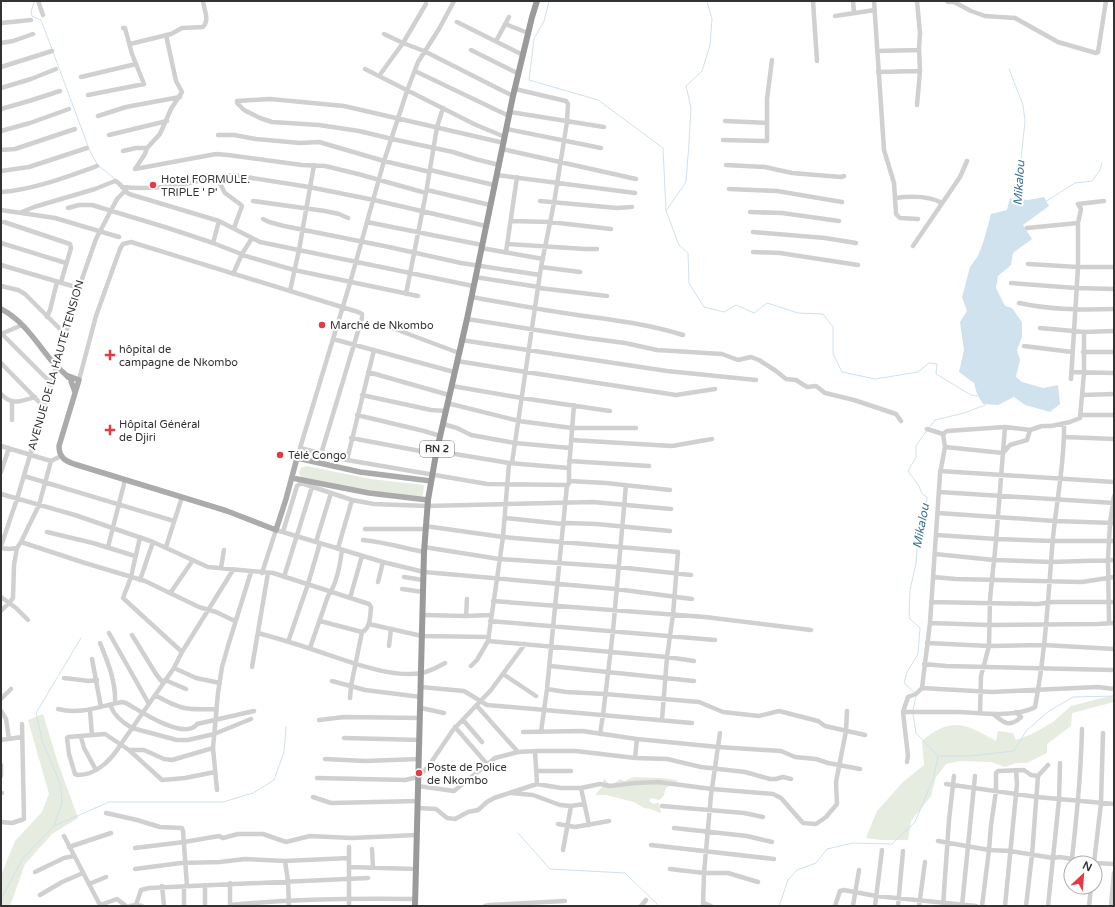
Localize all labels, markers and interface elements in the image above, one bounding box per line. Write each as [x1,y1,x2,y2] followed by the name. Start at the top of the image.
[1010,159,1028,206] water label: Mikalou
[161,173,250,199] place label: Hotel FORMULE. TRIPLE ' P'
[148,180,158,190] marker: Hotel FORMULE. TRIPLE ' P'
[25,279,87,451] street label: AVENUE DE LA HAUTE TENSION
[330,319,434,332] place label: Marché de Nkombo
[317,320,327,330] marker: Marché de Nkombo
[119,343,238,369] place label: hôpital de campagne de Nkombo
[104,349,116,361] marker: hôpital de campagne de Nkombo
[119,418,200,444] place label: Hôpital Général de Djiri
[104,424,116,436] marker: Hôpital Général de Djiri
[420,441,454,457] road number: RN 2
[288,449,347,462] place label: Télé Congo
[275,450,285,460] marker: Télé Congo
[910,502,932,550] water label: Mikalou
[427,761,507,787] place label: Poste de Police de Nkombo
[414,768,424,778] marker: Poste de Police de Nkombo
[1063,855,1103,895] north arrow
[1080,859,1094,874] text: N

